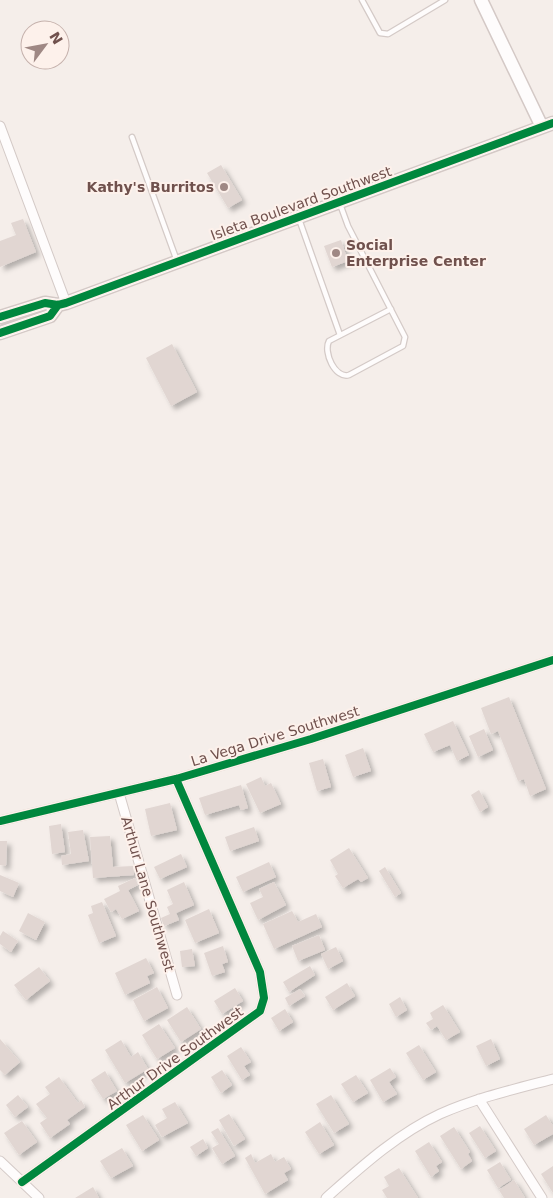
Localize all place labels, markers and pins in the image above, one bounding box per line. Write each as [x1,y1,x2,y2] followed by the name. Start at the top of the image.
[87,179,214,195] place label: Kathy's Burritos
[218,181,230,193] marker: Kathy's Burritos
[346,237,486,269] place label: Social Enterprise Center
[330,247,342,259] marker: Social Enterprise Center

